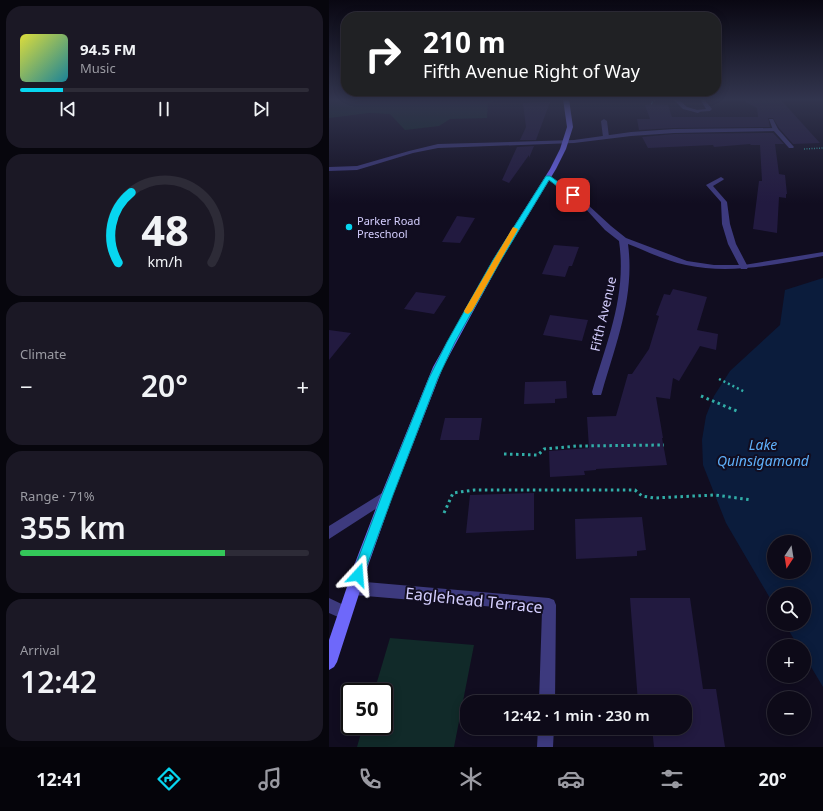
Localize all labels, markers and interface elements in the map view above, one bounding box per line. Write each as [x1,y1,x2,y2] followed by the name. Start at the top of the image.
[423,23,506,61] text: 210 m
[357,28,409,80] icon: right
[80,39,136,59] text: 94.5 FM
[80,59,116,77] text: Music
[423,59,640,83] text: Fifth Avenue Right of Way
[57,98,79,120] icon: previous
[153,98,175,120] icon: pause
[250,98,272,120] icon: next
[556,178,590,212] pin
[562,184,584,206] icon: arrive
[141,202,188,258] text: 48
[357,213,420,241] place label: Parker Road Preschool
[344,222,354,232] marker: Parker Road Preschool
[147,252,182,271] text: km/h
[586,275,620,353] street label: Fifth Avenue
[20,345,66,363] text: Climate
[141,365,188,406] text: 20°
[20,371,33,401] text: −
[296,371,309,401] text: +
[717,435,810,470] water label: Lake Quinsigamond
[20,487,95,505] text: Range · 71%
[20,507,126,548] text: 355 km
[767,535,811,579] north arrow
[767,535,811,735] map controls
[337,554,379,596] position arrow
[404,582,544,618] street label: Eaglehead Terrace
[767,587,811,631] button: search
[767,639,811,683] button: +
[20,641,60,659] text: Arrival
[20,661,97,702] text: 12:42
[341,683,393,735] speed limit sign: 50
[767,691,811,735] button: −
[502,705,650,725] text: 12:42 · 1 min · 230 m
[155,765,183,793] icon: directions
[256,765,284,793] icon: music
[356,765,384,793] icon: phone
[457,765,485,793] icon: climate
[557,765,585,793] icon: car
[658,765,686,793] icon: filters
[36,767,83,791] text: 12:41
[758,767,787,791] text: 20°

